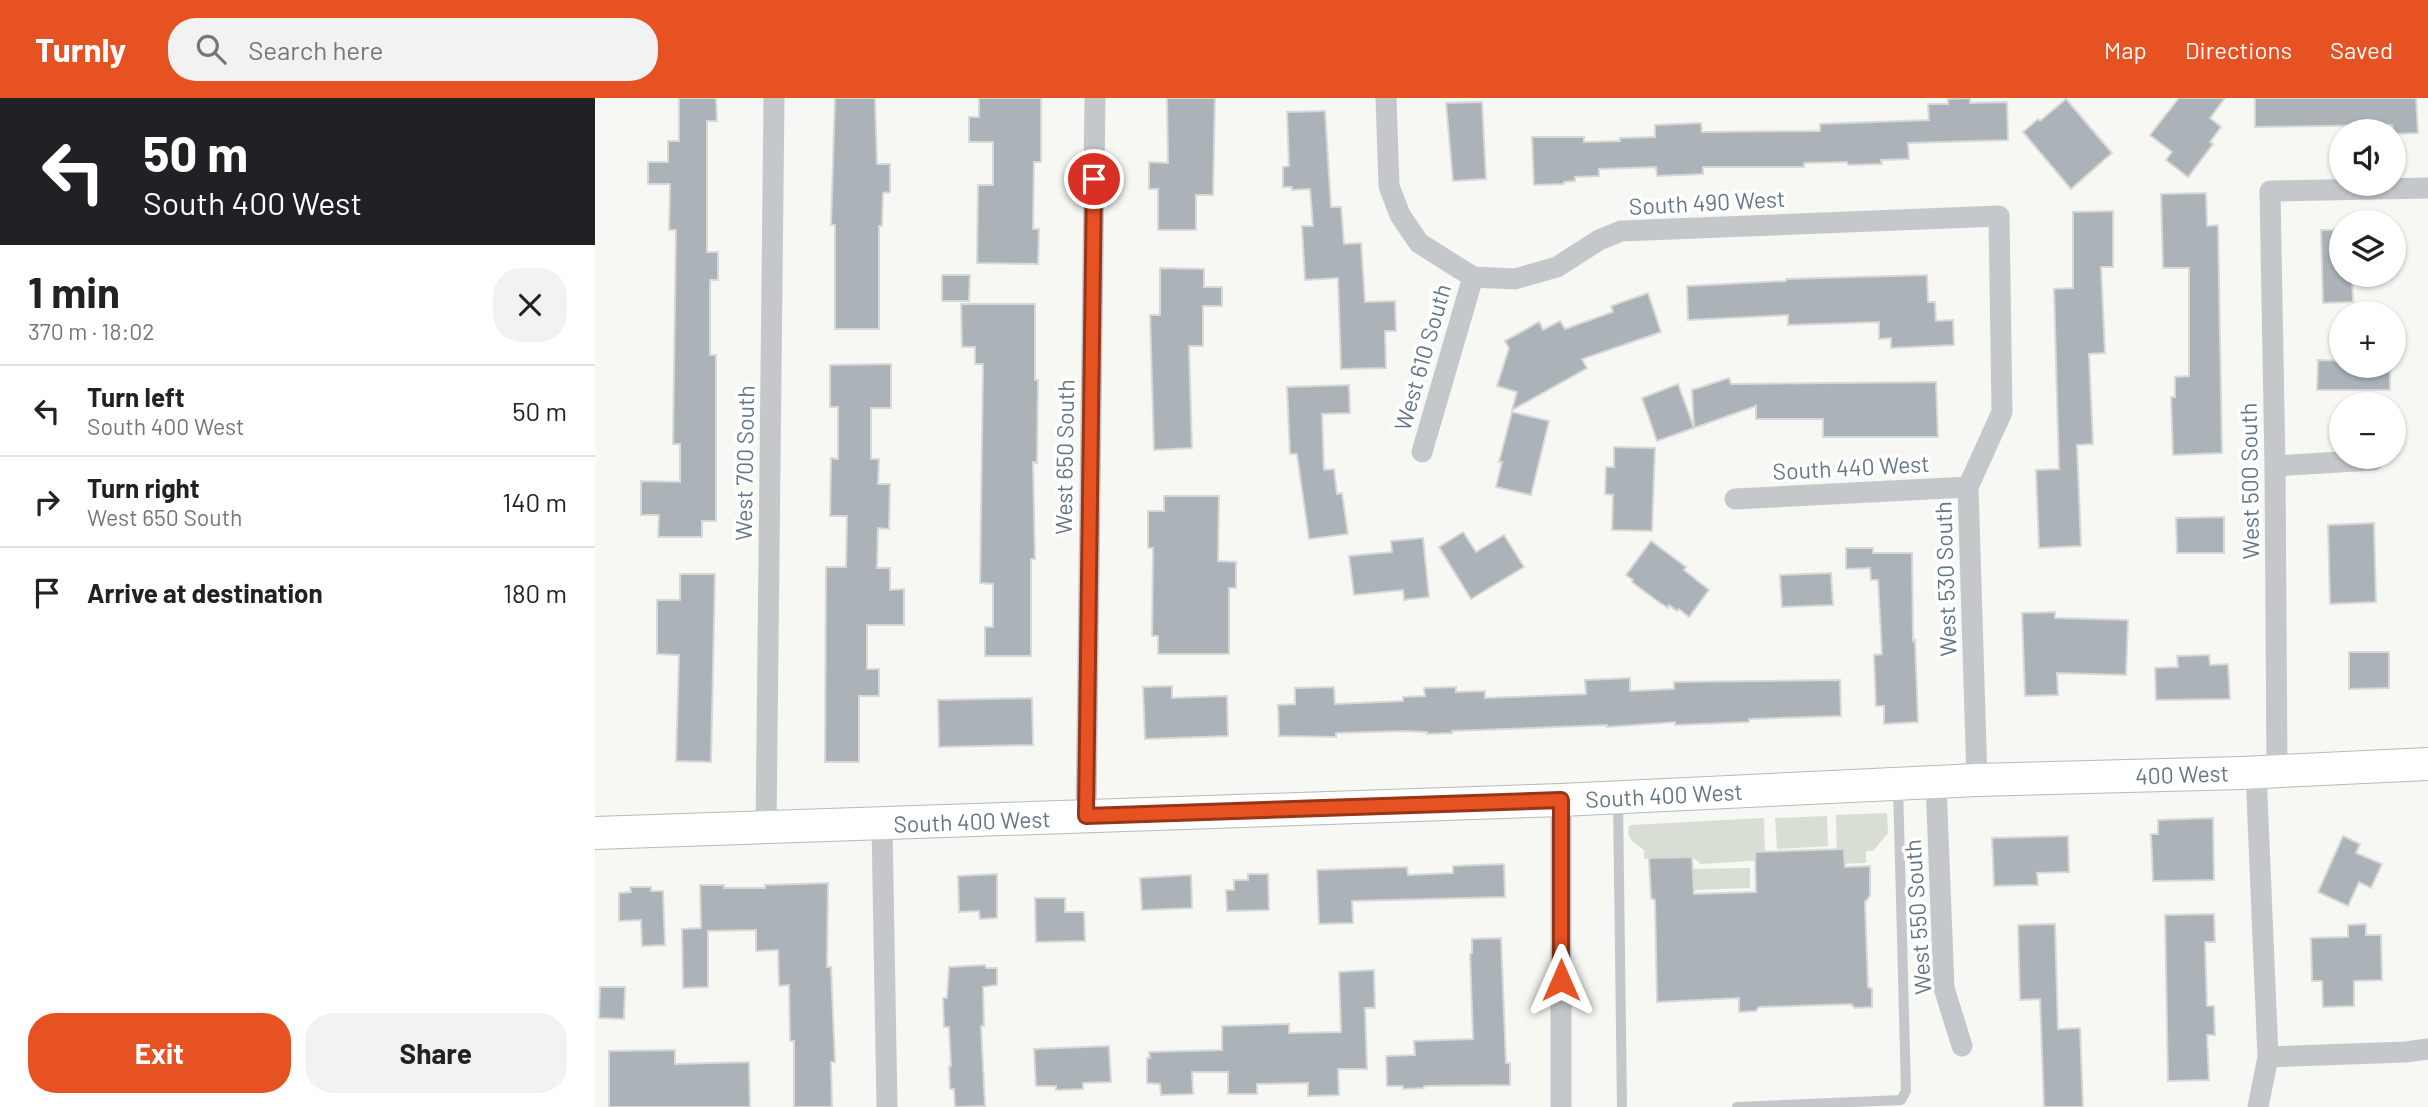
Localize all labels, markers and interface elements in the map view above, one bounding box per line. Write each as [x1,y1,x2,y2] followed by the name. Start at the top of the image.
[168,18,658,81] search box
[35,29,126,69] text: Turnly
[192,30,230,68] icon: search
[248,34,383,65] text: Search here
[2104,35,2147,64] text: Map
[2185,35,2292,64] text: Directions
[2330,35,2393,64] text: Saved
[2329,119,2406,469] map controls
[2329,119,2406,196] button: sound
[143,123,248,182] text: 50 m
[28,126,119,217] icon: left
[1064,149,1124,209] pin
[1075,160,1113,198] icon: arrive
[143,183,362,221] text: South 400 West
[1628,184,1786,220] street label: South 490 West
[2329,210,2406,287] button: layers
[28,266,120,316] text: 1 min
[493,268,567,342] button: close
[1388,280,1456,434] street label: West 610 South
[2329,301,2406,378] button: +
[28,317,155,345] text: 370 m · 18:02
[1049,379,1079,535] street label: West 650 South
[87,381,185,412] text: Turn left
[729,385,759,541] street label: West 700 South
[28,392,66,430] icon: left
[2329,392,2406,469] button: −
[512,395,567,426] text: 50 m
[2234,402,2264,560] street label: West 500 South
[87,412,244,440] text: South 400 West
[1772,449,1930,485] street label: South 440 West
[87,472,200,503] text: Turn right
[28,483,66,521] icon: right
[502,486,567,517] text: 140 m
[1928,501,1962,657] street label: West 530 South
[87,503,242,531] text: West 650 South
[28,574,66,612] icon: arrive
[87,577,323,608] text: Arrive at destination
[503,577,567,608] text: 180 m
[2135,758,2229,790] street label: 400 West
[1585,777,1743,813] street label: South 400 West
[893,804,1051,838] street label: South 400 West
[1898,838,1936,996] street label: West 550 South
[1524,943,1598,1017] position arrow
[28,1013,291,1093] button: Exit
[305,1013,567,1093] button: Share

